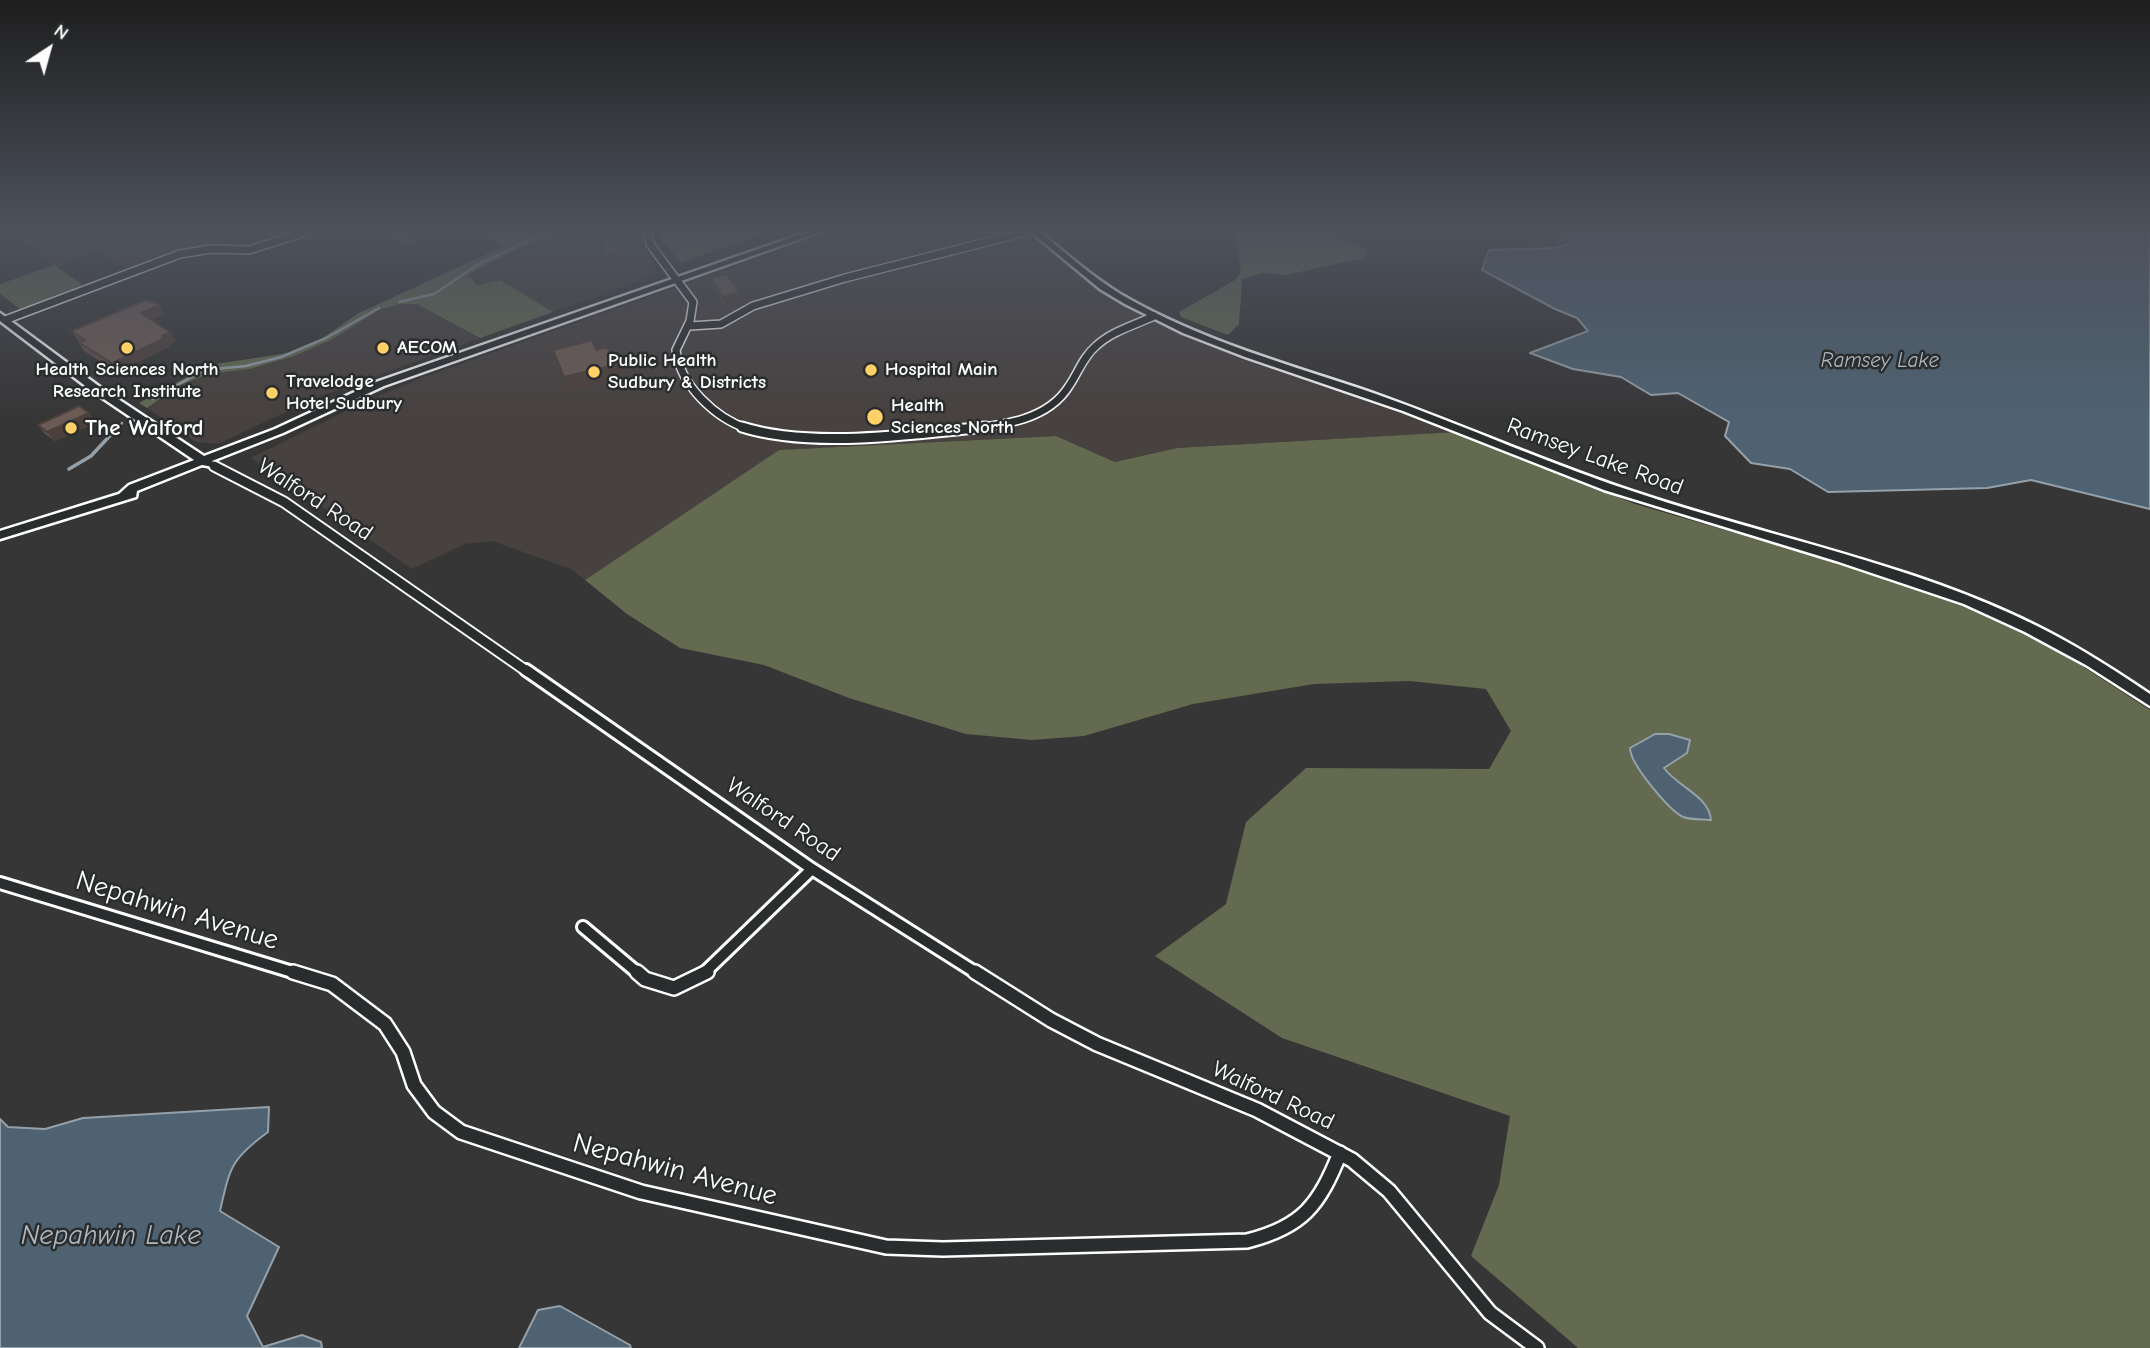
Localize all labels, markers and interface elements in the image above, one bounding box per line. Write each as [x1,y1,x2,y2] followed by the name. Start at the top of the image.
[14,14,84,84] north arrow
[50,19,73,45] text: N
[397,337,457,359] place label: AECOM
[119,340,135,356] marker: Health Sciences North Research Institute
[375,340,391,356] marker: AECOM
[1821,348,1939,374] water label: Ramsey Lake
[608,350,766,394] place label: Public Health Sudbury & Districts
[36,359,218,403] place label: Health Sciences North Research Institute
[885,359,998,381] place label: Hospital Main
[863,362,879,378] marker: Hospital Main
[586,364,602,380] marker: Public Health Sudbury & Districts
[286,371,402,415] place label: Travelodge Hotel Sudbury
[264,385,280,401] marker: Travelodge Hotel Sudbury
[891,395,1014,439] place label: Health Sciences North
[865,407,885,427] marker: Health Sciences North
[1503,412,1687,502] street label: Ramsey Lake Road
[85,414,204,442] place label: The Walford
[63,420,79,436] marker: The Walford
[252,453,378,547] street label: Walford Road
[721,772,845,868] street label: Walford Road
[72,864,282,958] street label: Nepahwin Avenue
[1208,1056,1338,1136] street label: Walford Road
[569,1127,781,1213] street label: Nepahwin Avenue
[21,1219,201,1253] water label: Nepahwin Lake

